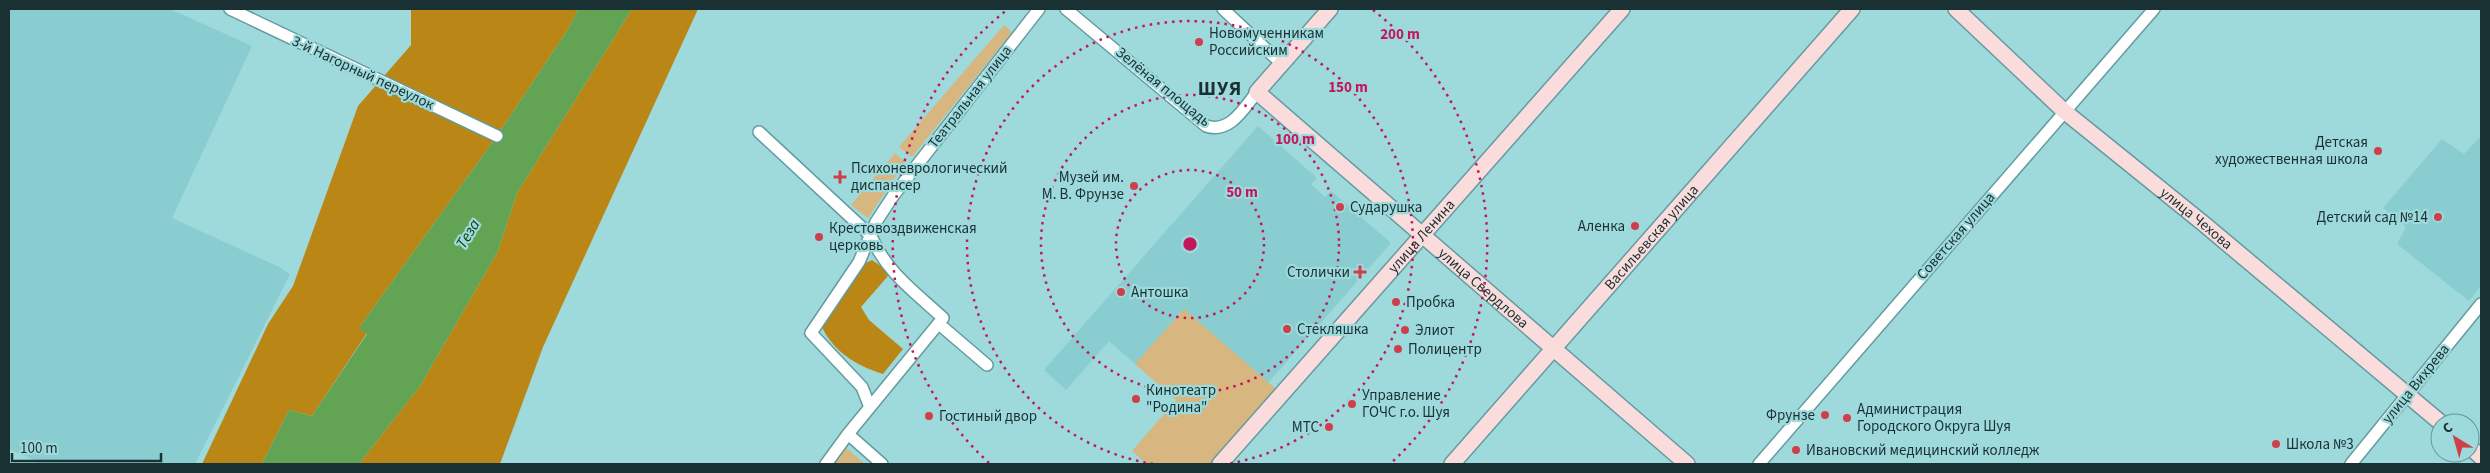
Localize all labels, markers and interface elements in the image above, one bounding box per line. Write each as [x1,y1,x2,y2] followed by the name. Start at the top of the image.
[1209,23,1324,61] place label: Новомученникам Российским
[1380,24,1420,45] text: 200 m
[288,31,438,115] street label: 3-й Нагорный переулок
[1193,36,1205,48] marker: Новомученникам Российским
[923,41,1017,153] street label: Театральная улица
[1111,42,1215,132] street label: Зелёная площадь
[1198,75,1242,103] district label: ШУЯ
[1328,77,1368,98] text: 150 m
[1275,129,1315,150] text: 100 m
[2215,132,2368,170] place label: Детская художественная школа
[2372,145,2384,157] marker: Детская художественная школа
[851,158,1008,196] place label: Психоневрологический диспансер
[1042,167,1124,205] place label: Музей им. М. В. Фрунзе
[833,170,847,184] marker: Психоневрологический диспансер
[1128,180,1140,192] marker: Музей им. М. В. Фрунзе
[1599,180,1703,294] street label: Васильевская улица
[1226,182,1258,203] text: 50 m
[2156,182,2237,254] street label: улица Чехова
[1912,188,2000,284] street label: Советская улица
[1383,195,1460,278] street label: улица Ленина
[1350,197,1422,218] place label: Сударушка
[1334,201,1346,213] marker: Сударушка
[2317,207,2429,228] place label: Детский сад №14
[2432,211,2444,223] marker: Детский сад №14
[451,215,486,253] water label: Теза
[1578,216,1625,237] place label: Аленка
[829,218,977,256] place label: Крестовоздвиженская церковь
[1629,220,1641,232] marker: Аленка
[813,231,825,243] marker: Крестовоздвиженская церковь
[1181,235,1199,253] centre of rings
[1434,243,1533,333] street label: улица Свердлова
[1287,262,1350,283] place label: Столички
[1354,266,1366,278] marker: Столички
[1131,282,1189,303] place label: Антошка
[1115,286,1127,298] marker: Антошка
[1406,292,1455,313] place label: Пробка
[1390,296,1402,308] marker: Пробка
[1297,319,1368,340] place label: Стекляшка
[1415,320,1455,341] place label: Элиот
[1281,323,1293,335] marker: Стекляшка
[1399,324,1411,336] marker: Элиот
[1408,339,1482,360] place label: Полицентр
[2377,340,2455,428] street label: улица Вихрева
[1392,343,1404,355] marker: Полицентр
[1146,380,1216,418] place label: Кинотеатр "Родина"
[1362,385,1450,423] place label: Управление ГОЧС г.о. Шуя
[1130,393,1142,405] marker: Кинотеатр "Родина"
[1346,398,1358,410] marker: Управление ГОЧС г.о. Шуя
[1857,399,2011,437] place label: Администрация Городского Округа Шуя
[1766,405,1815,426] place label: Фрунзе
[939,406,1037,427] place label: Гостиный двор
[1819,409,1831,421] marker: Фрунзе
[923,410,935,422] marker: Гостиный двор
[1841,412,1853,424] marker: Администрация Городского Округа Шуя
[2430,413,2480,463] north arrow
[1292,417,1319,438] place label: МТС
[2439,418,2457,439] text: С
[1323,421,1335,433] marker: МТС
[12,430,161,462] scale bar
[2286,434,2354,455] place label: Школа №3
[20,438,58,459] text: 100 m
[2270,438,2282,450] marker: Школа №3
[1806,440,2040,461] place label: Ивановский медицинский колледж
[1790,444,1802,456] marker: Ивановский медицинский колледж

